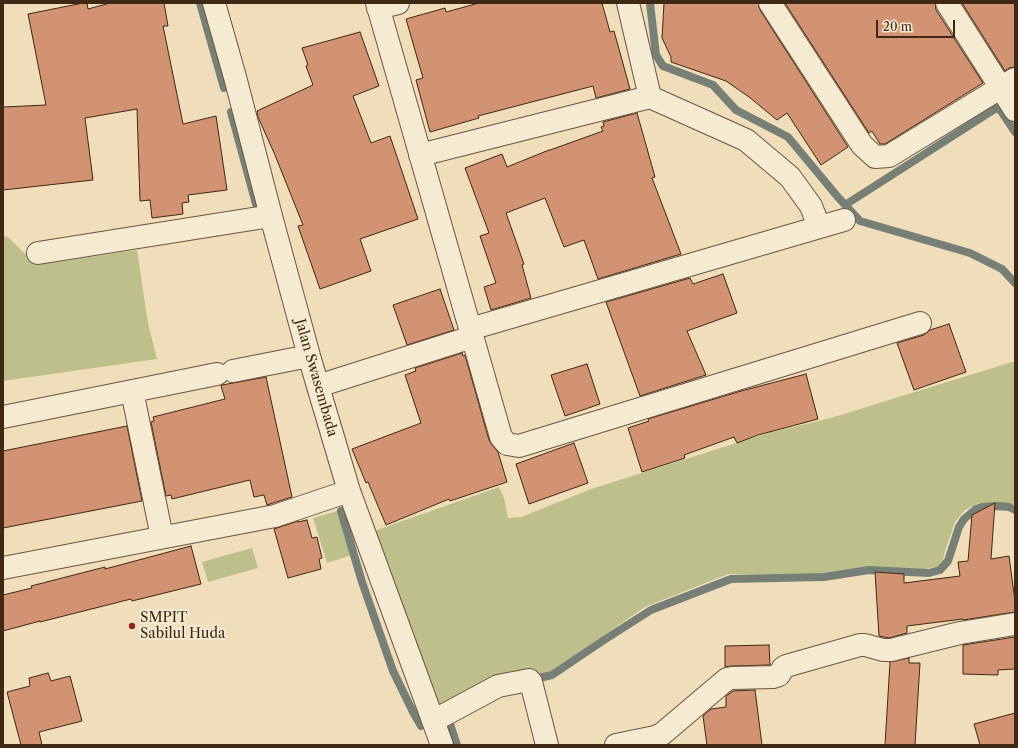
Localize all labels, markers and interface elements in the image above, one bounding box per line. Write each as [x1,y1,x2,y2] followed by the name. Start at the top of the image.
[878,12,957,38] scale bar
[883,19,912,34] text: 20 m
[291,317,341,439] street label: Jalan Swasembada
[140,610,225,642] place label: SMPIT Sabilul Huda
[127,621,137,631] marker: SMPIT Sabilul Huda

